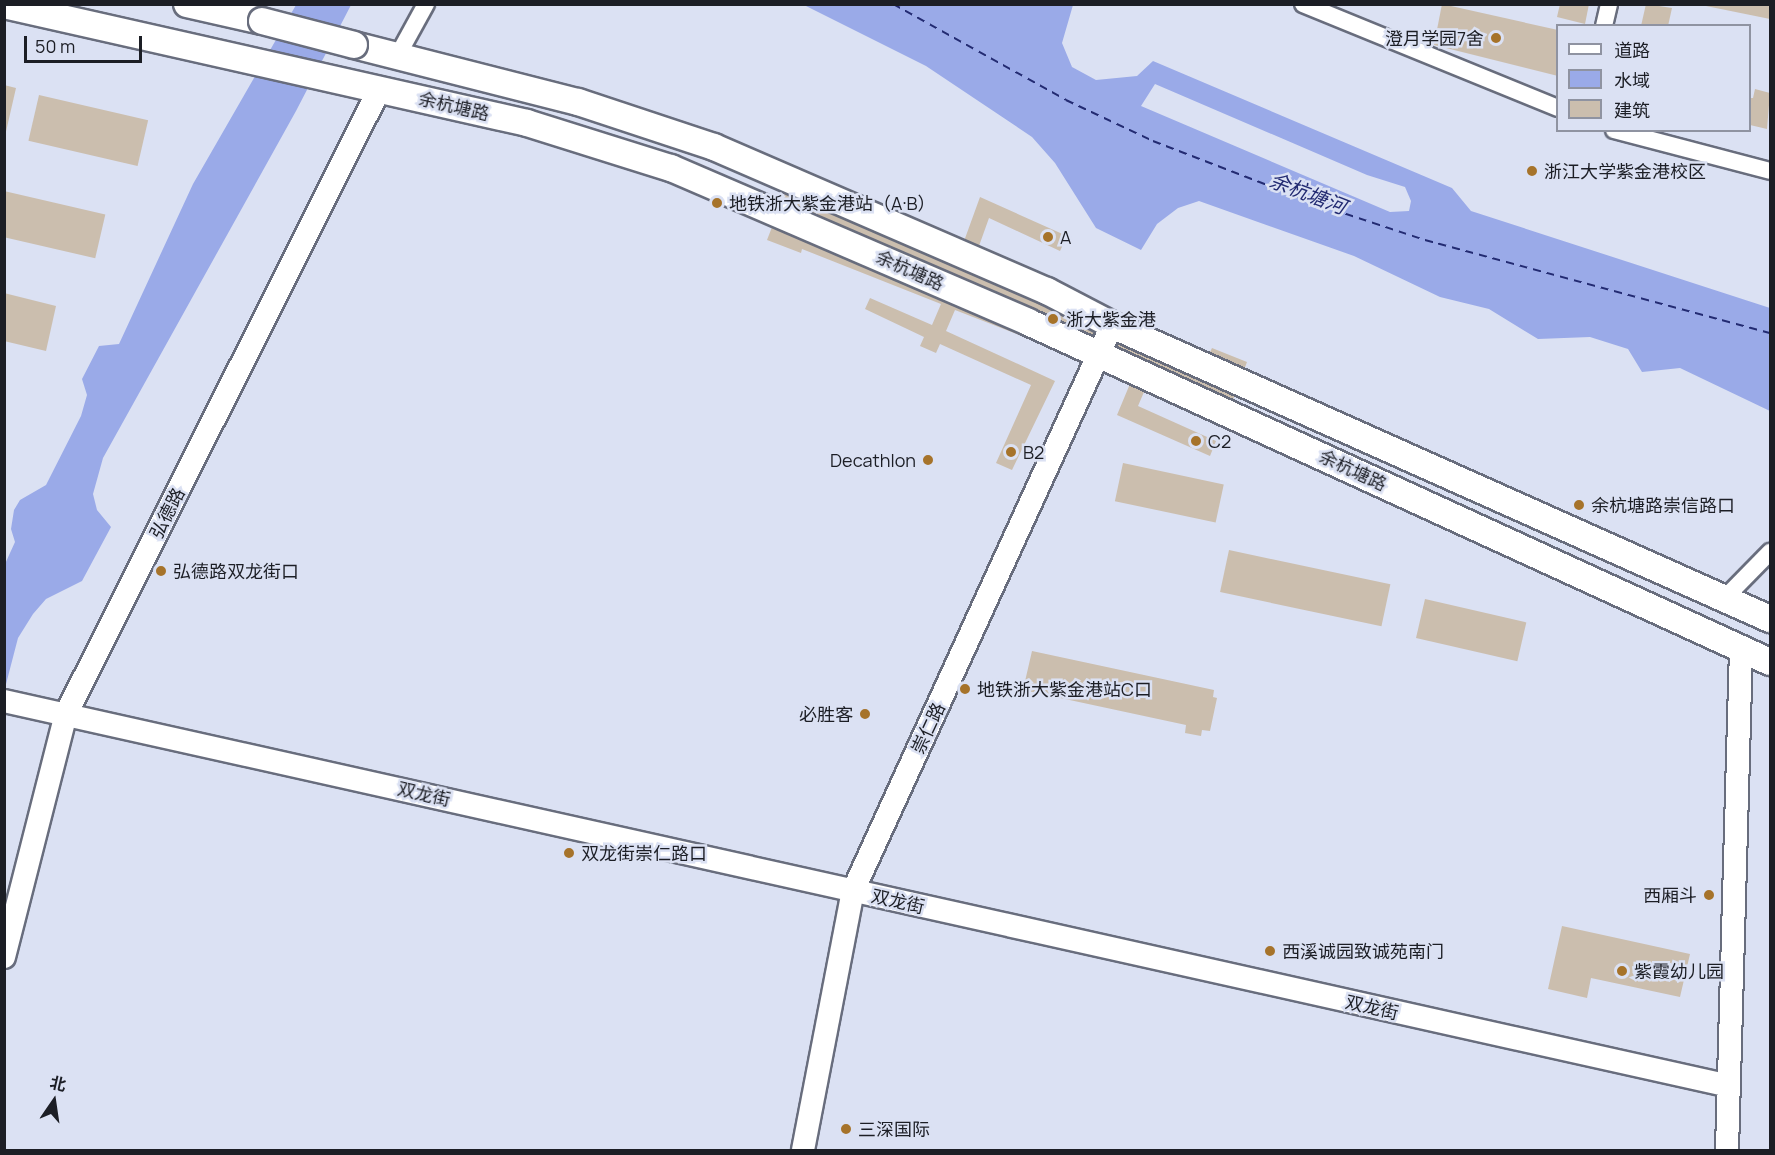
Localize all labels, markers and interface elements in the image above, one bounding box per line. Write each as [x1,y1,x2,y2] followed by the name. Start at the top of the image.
[27,24,146,62] scale bar
[1556,24,1751,132] legend
[1385,27,1484,49] place label: 澄月学园7舍
[1489,31,1503,45] marker: 澄月学园7舍
[35,34,75,58] text: 50 m
[1614,38,1650,62] text: 道路
[1614,68,1650,92] text: 水域
[416,87,492,125] street label: 余杭塘路
[1614,98,1650,122] text: 建筑
[1544,160,1706,182] place label: 浙江大学紫金港校区
[1525,164,1539,178] marker: 浙江大学紫金港校区
[1266,167,1350,219] water label: 余杭塘河
[729,192,936,214] place label: 地铁浙大紫金港站（A·B）
[710,196,724,210] marker: 地铁浙大紫金港站（A·B）
[1060,226,1071,248] place label: A
[1041,230,1055,244] marker: A
[873,245,947,295] street label: 余杭塘路
[1066,308,1156,330] place label: 浙大紫金港
[1044,310,1062,328] marker: 浙大紫金港
[1208,430,1231,452] place label: C2
[1189,434,1203,448] marker: C2
[1023,441,1044,463] place label: B2
[1004,445,1018,459] marker: B2
[1316,445,1390,495] street label: 余杭塘路
[830,449,916,471] place label: Decathlon
[921,453,935,467] marker: Decathlon
[145,484,189,542] street label: 弘德路
[1591,494,1735,516] place label: 余杭塘路崇信路口
[1572,498,1586,512] marker: 余杭塘路崇信路口
[173,560,299,582] place label: 弘德路双龙街口
[154,564,168,578] marker: 弘德路双龙街口
[977,678,1152,700] place label: 地铁浙大紫金港站C口
[958,682,972,696] marker: 地铁浙大紫金港站C口
[907,699,949,757] street label: 崇仁路
[799,703,853,725] place label: 必胜客
[858,707,872,721] marker: 必胜客
[395,777,453,811] street label: 双龙街
[581,842,707,864] place label: 双龙街崇仁路口
[562,846,576,860] marker: 双龙街崇仁路口
[869,884,927,918] street label: 双龙街
[1643,884,1697,906] place label: 西厢斗
[1702,888,1716,902] marker: 西厢斗
[1282,940,1444,962] place label: 西溪诚园致诚苑南门
[1263,944,1277,958] marker: 西溪诚园致诚苑南门
[1634,960,1724,982] place label: 紫霞幼儿园
[1615,964,1629,978] marker: 紫霞幼儿园
[1343,990,1401,1024] street label: 双龙街
[24,1071,84,1131] north arrow
[48,1071,68,1096] text: 北
[858,1118,930,1140] place label: 三深国际
[839,1122,853,1136] marker: 三深国际

